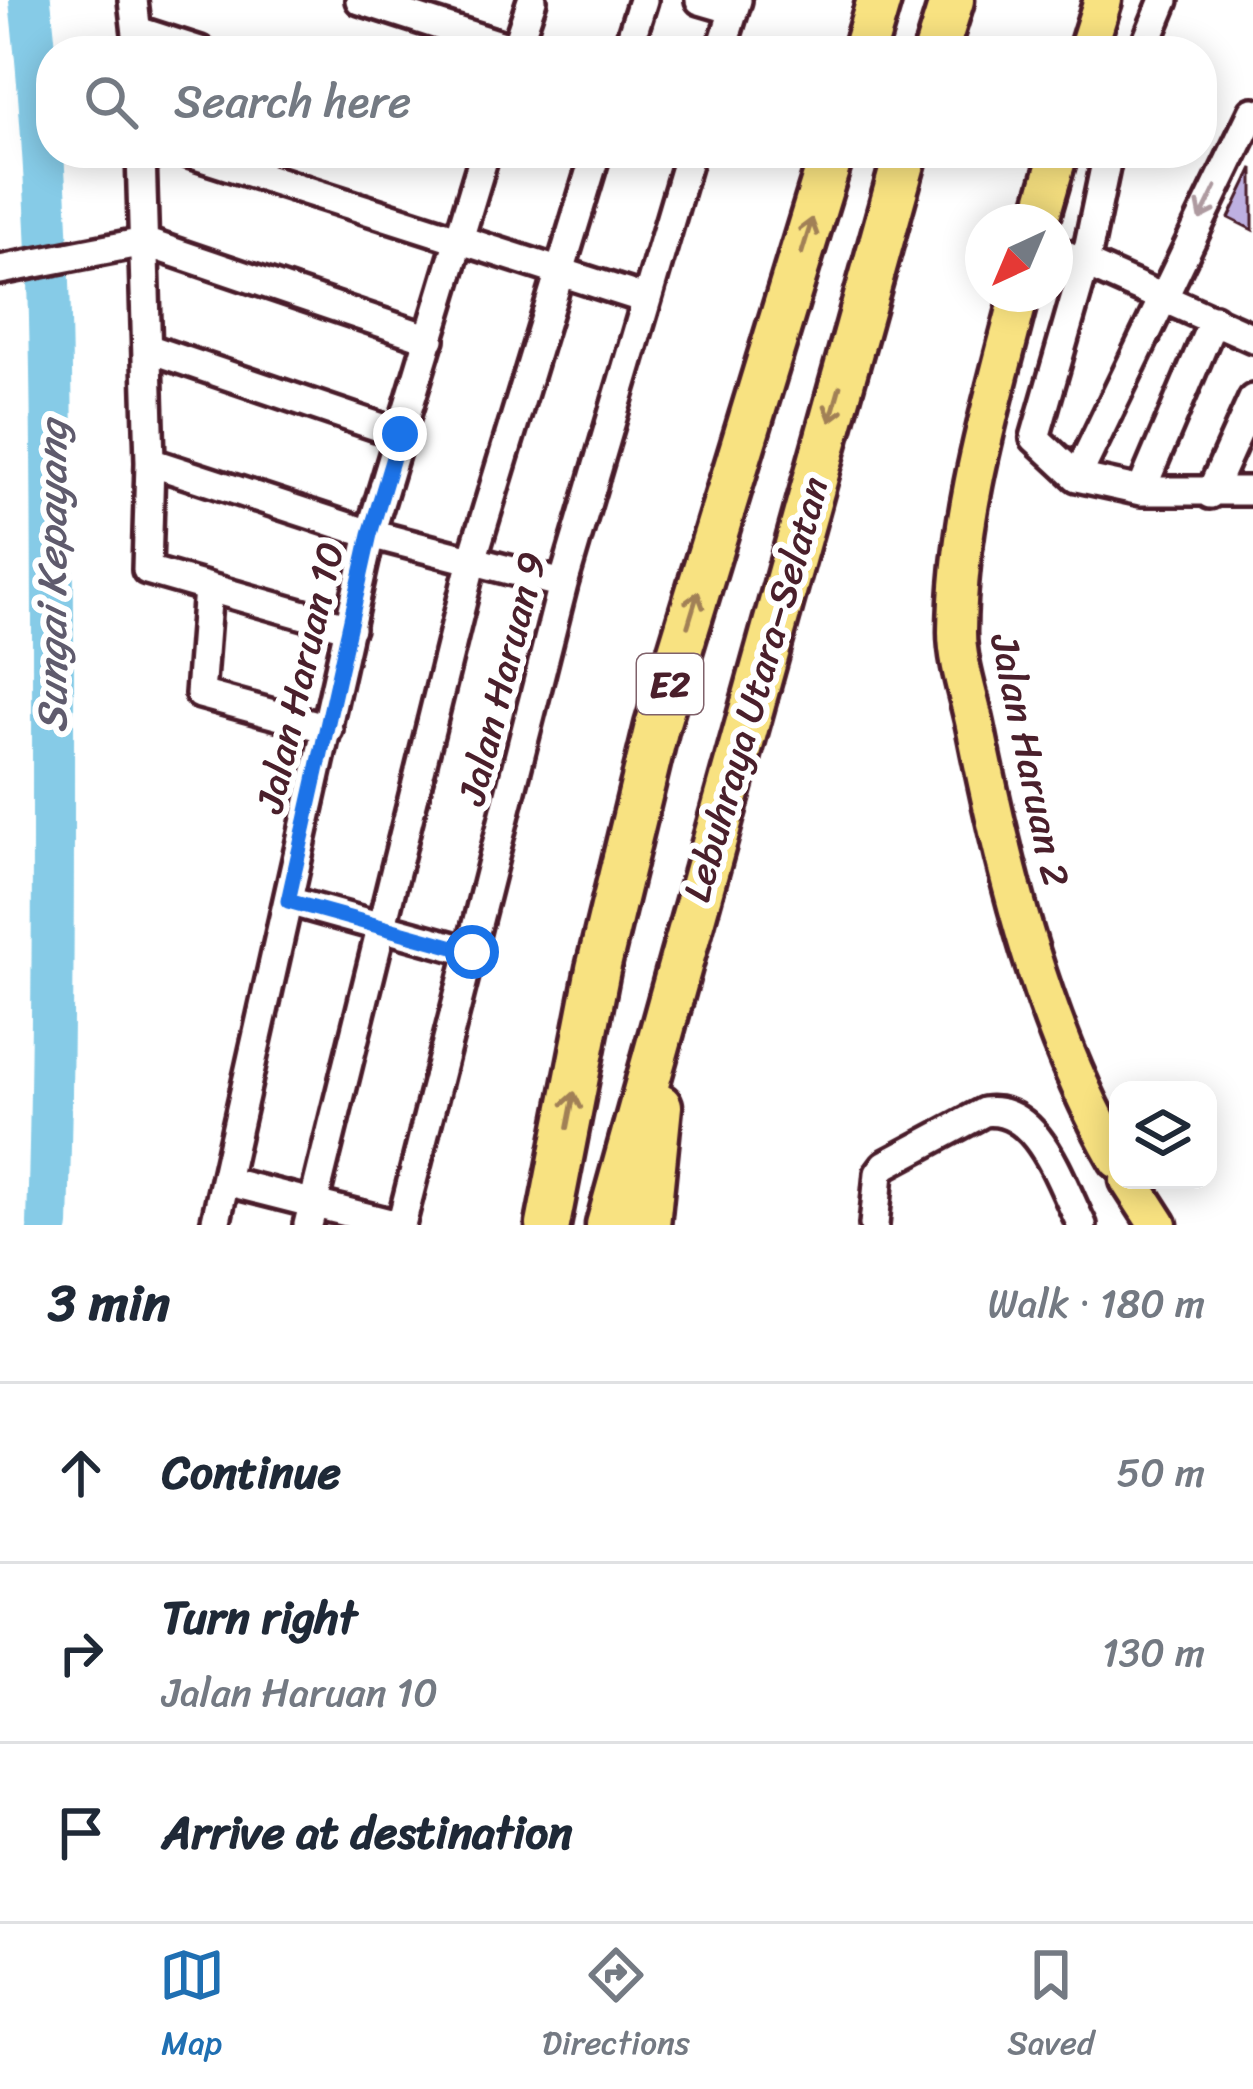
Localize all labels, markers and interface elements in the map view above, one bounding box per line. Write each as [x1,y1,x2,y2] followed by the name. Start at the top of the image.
[36,36,1217,168] search box
[174,62,411,142] text: Search here
[78,69,144,135] icon: search
[1195,185,1218,221] one-way arrow
[965,204,1073,312] north arrow
[797,218,819,256] one-way arrow
[823,384,845,422] one-way arrow
[373,407,427,461] route end
[15,416,89,733] water label: Sungai Kepayang
[662,468,849,910] street label: Lebuhraya Utara–Selatan
[234,535,364,821] street label: Jalan Haruan 10
[436,544,566,814] street label: Jalan Haruan 9
[683,591,705,629] one-way arrow
[970,625,1091,893] street label: Jalan Haruan 2
[637,654,703,714] road number: E2
[445,925,499,979] route start
[1109,1081,1217,1189] map controls
[1109,1081,1217,1189] button: layers
[561,1092,583,1131] one-way arrow
[48,1258,170,1348] text: 3 min
[988,1269,1205,1338] text: Walk · 180 m
[162,1433,341,1513] text: Continue
[1116,1438,1205,1507] text: 50 m
[48,1440,114,1506] icon: ahead
[162,1578,357,1658] text: Turn right
[1102,1618,1205,1687] text: 130 m
[48,1620,114,1686] icon: right
[162,1658,438,1727] text: Jalan Haruan 10
[162,1793,572,1873] text: Arrive at destination
[48,1800,114,1866] icon: arrive
[159,1942,225,2072] tab: Map
[542,1942,690,2072] tab: Directions
[1007,1942,1094,2072] tab: Saved

